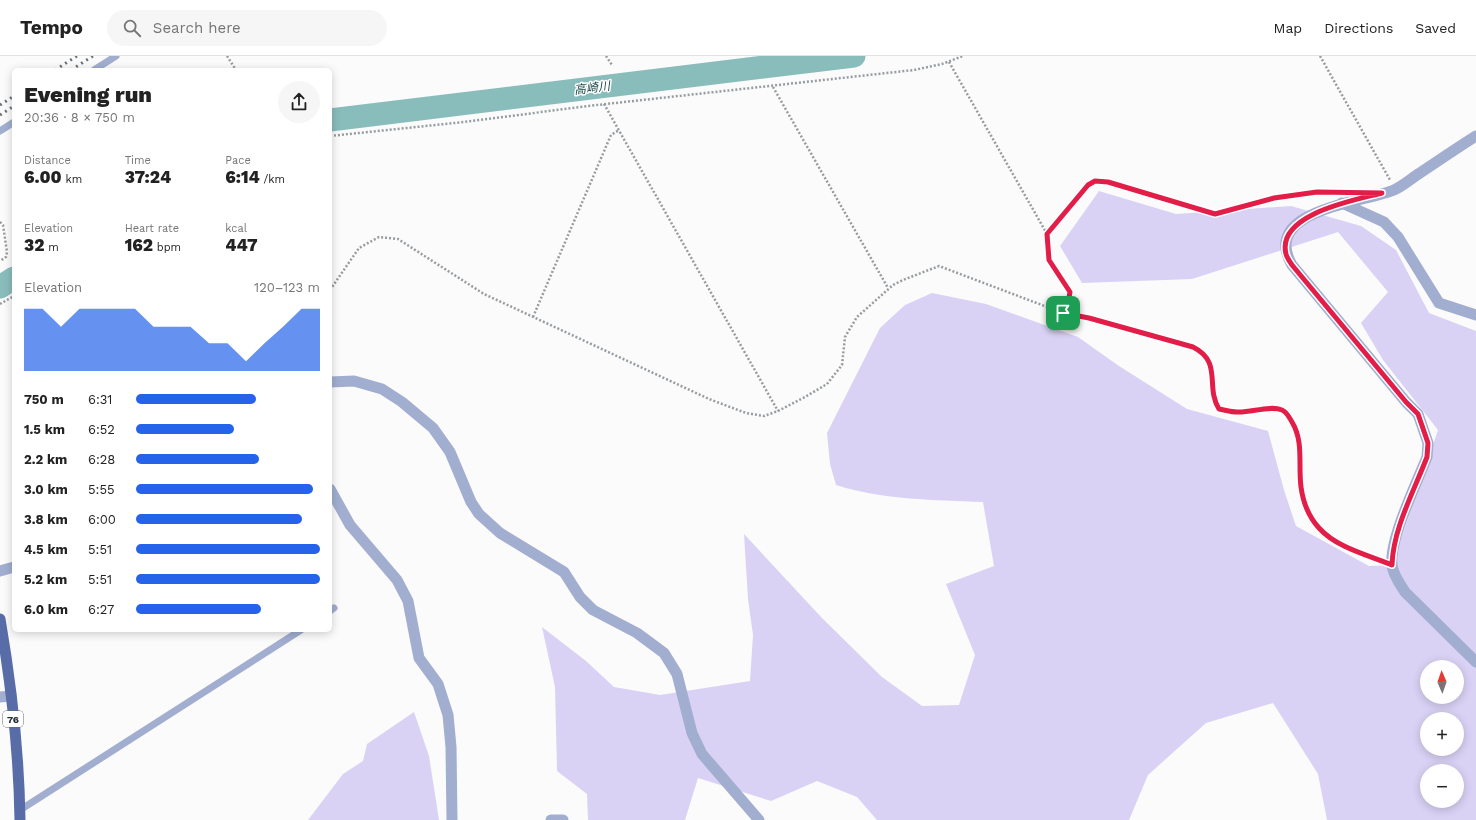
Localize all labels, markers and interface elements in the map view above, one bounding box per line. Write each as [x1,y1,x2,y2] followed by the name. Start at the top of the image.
[107,10,387,46] search box
[20,16,83,39] text: Tempo
[121,17,143,39] icon: search
[153,19,241,37] text: Search here
[1274,20,1302,36] text: Map
[1324,20,1393,36] text: Directions
[1415,20,1456,36] text: Saved
[573,79,613,97] water label: 高崎川
[278,81,320,123] button: share
[24,82,152,107] text: Evening run
[24,110,135,125] text: 20:36 · 8 × 750 m
[24,154,71,167] text: Distance
[125,154,151,167] text: Time
[225,154,251,167] text: Pace
[24,167,62,187] text: 6.00
[125,167,171,187] text: 37:24
[225,167,260,187] text: 6:14
[62,173,82,186] text: km
[260,173,285,186] text: /km
[24,222,73,235] text: Elevation
[125,222,179,235] text: Heart rate
[225,222,247,235] text: kcal
[24,235,44,255] text: 32
[125,235,153,255] text: 162
[225,235,258,255] text: 447
[44,241,59,254] text: m
[153,241,181,254] text: bpm
[24,280,82,295] text: Elevation
[254,280,320,295] text: 120–123 m
[1046,296,1080,330] pin
[1052,302,1074,324] icon: arrive
[24,392,64,407] text: 750 m
[88,392,112,407] text: 6:31
[24,422,65,437] text: 1.5 km
[88,422,115,437] text: 6:52
[24,452,67,467] text: 2.2 km
[88,452,115,467] text: 6:28
[24,482,68,497] text: 3.0 km
[88,482,115,497] text: 5:55
[24,512,68,527] text: 3.8 km
[88,512,116,527] text: 6:00
[24,542,68,557] text: 4.5 km
[88,542,112,557] text: 5:51
[24,572,67,587] text: 5.2 km
[88,572,112,587] text: 5:51
[24,602,68,617] text: 6.0 km
[88,602,114,617] text: 6:27
[1420,660,1464,704] north arrow
[1420,660,1464,808] map controls
[3,711,23,727] road number: 76
[1420,712,1464,756] button: +
[1420,764,1464,808] button: −

